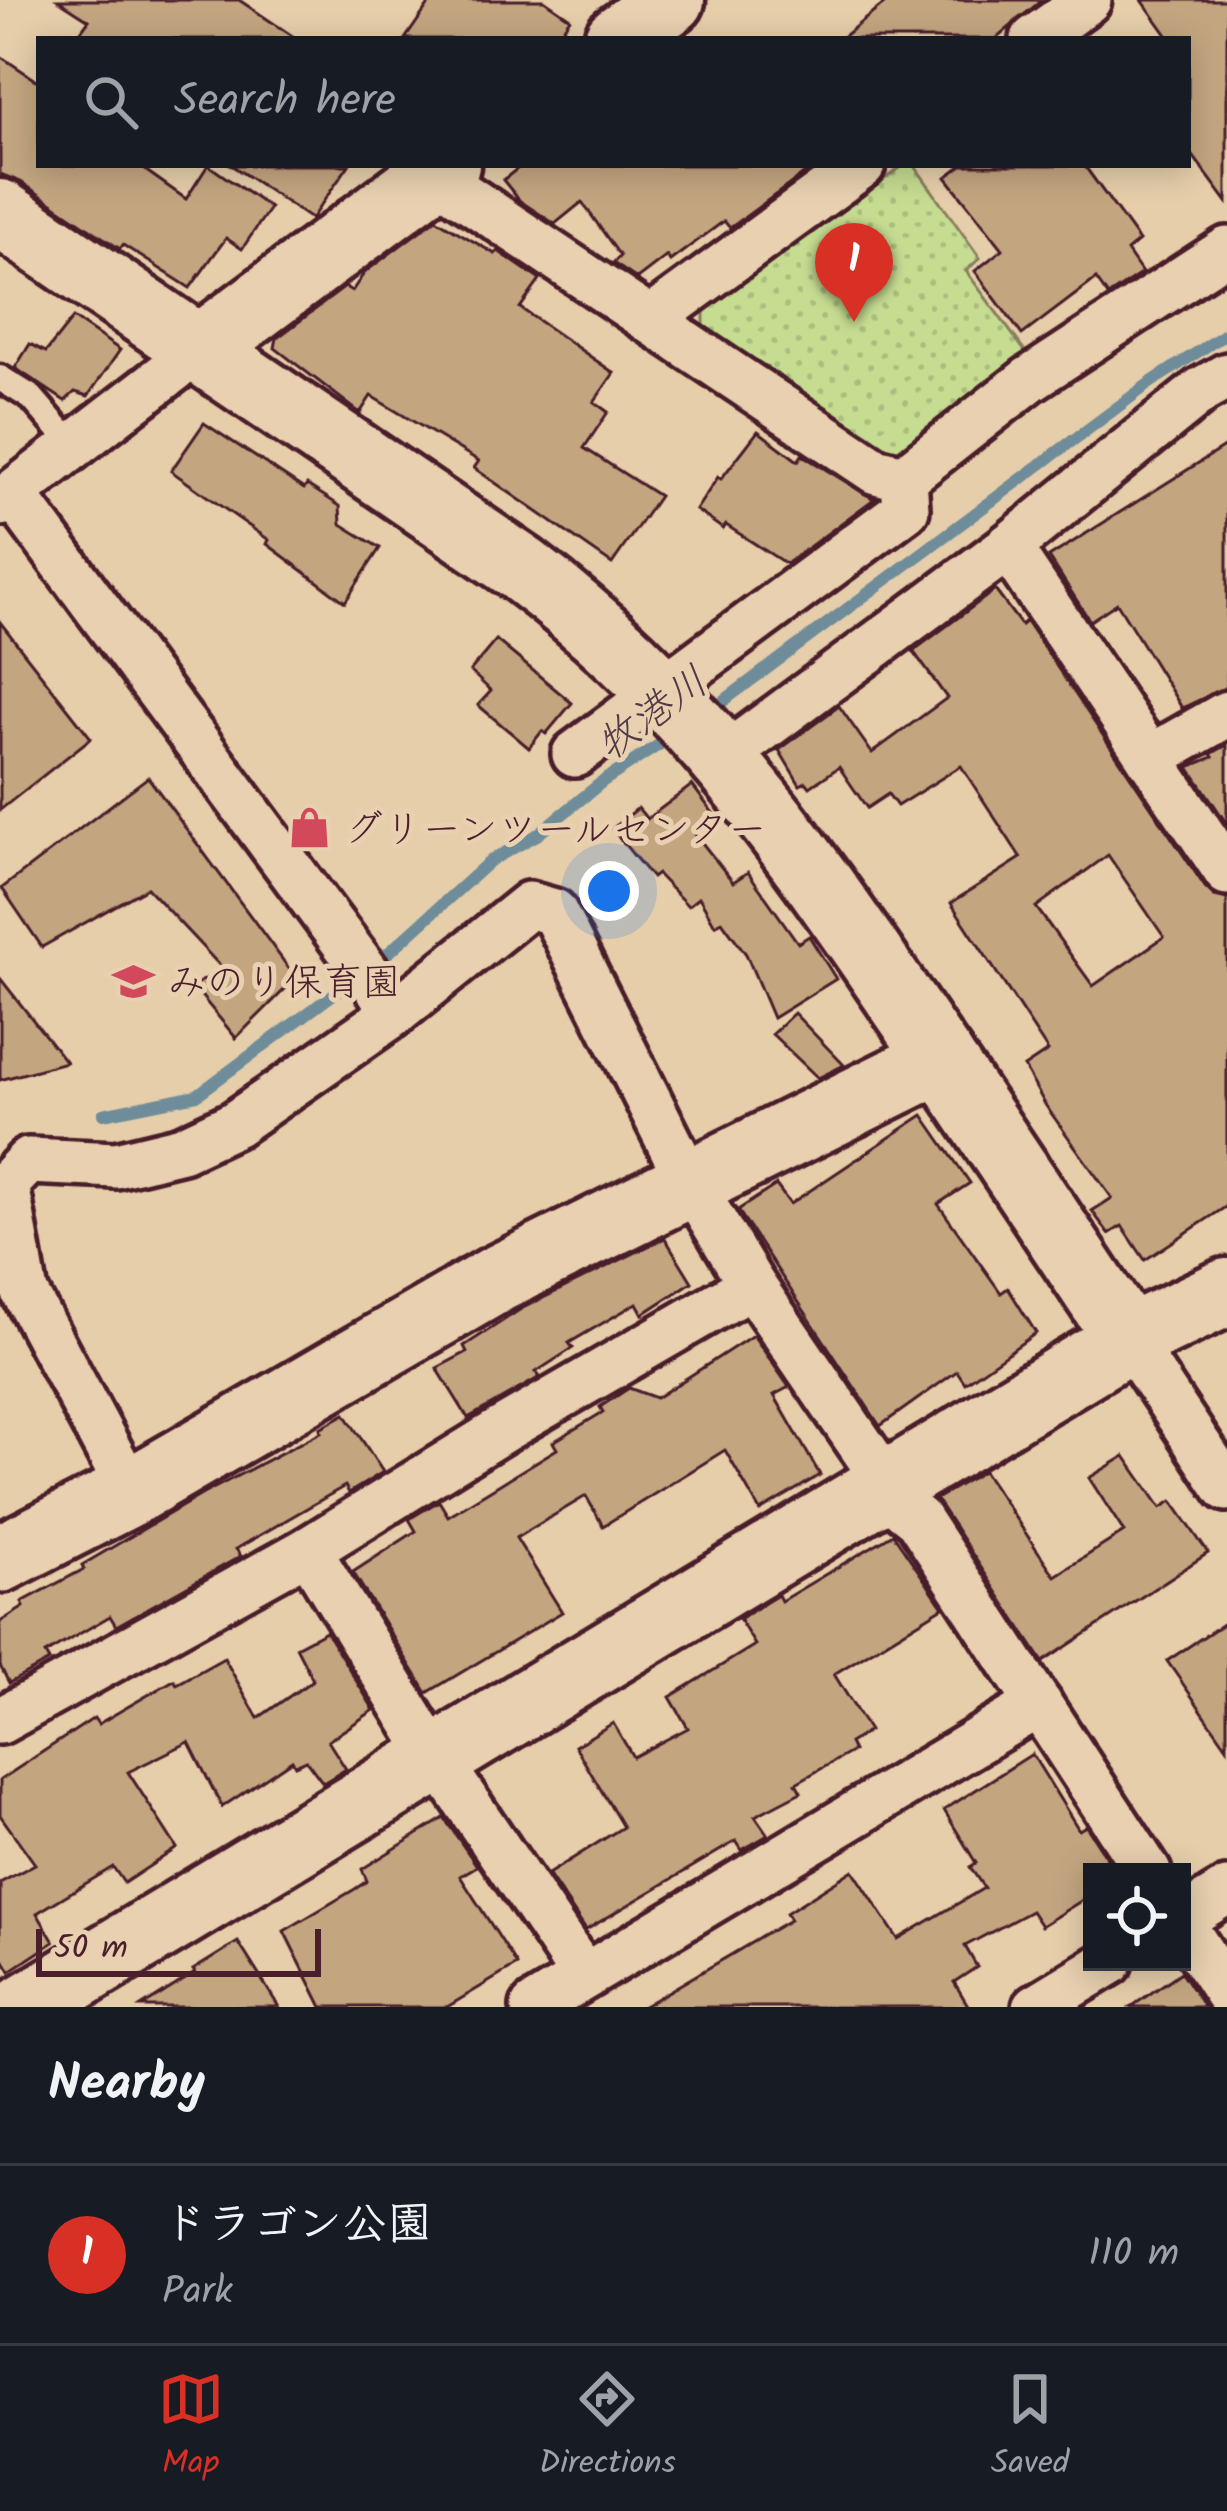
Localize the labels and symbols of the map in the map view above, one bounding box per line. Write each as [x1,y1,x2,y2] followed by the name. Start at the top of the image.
[815,223,893,322] pin: 1
[582,651,724,779] water label: 牧港川
[344,801,767,863] place label: グリーンツールセンター
[287,805,333,851] shop icon: グリーンツールセンター
[579,861,639,921] your location
[167,954,401,1016] place label: みのり保育園
[110,958,156,1004] school or university icon: みのり保育園
[36,1923,321,1976] scale bar

